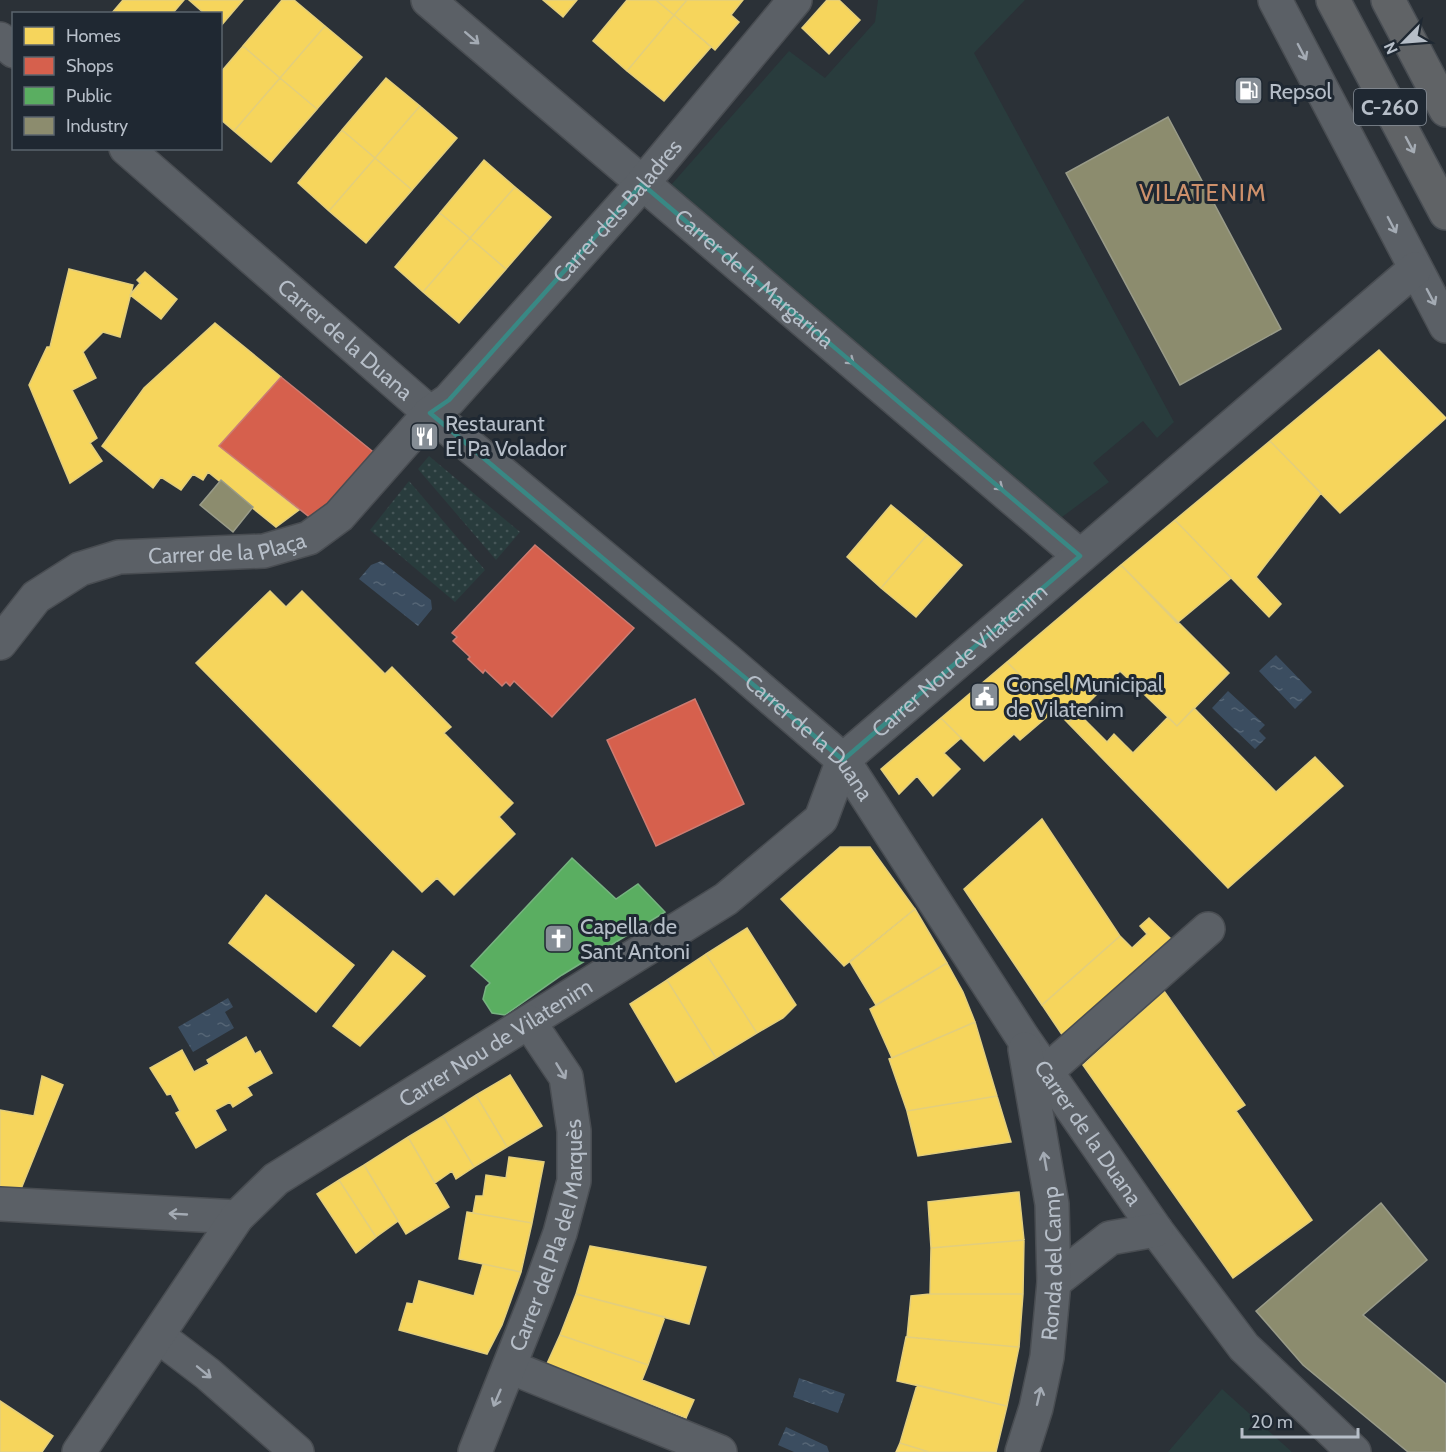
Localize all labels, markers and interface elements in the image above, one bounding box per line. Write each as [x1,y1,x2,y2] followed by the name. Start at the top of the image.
[12,12,222,150] legend
[1374,12,1434,72] north arrow
[66,25,121,47] text: Homes
[464,31,479,45] one-way arrow
[1380,39,1402,57] text: N
[1296,43,1308,60] one-way arrow
[66,55,114,77] text: Shops
[1232,75,1264,107] fuel station icon: Repsol
[1269,78,1333,105] place label: Repsol
[66,85,112,107] text: Public
[1354,89,1426,125] road number: C-260
[66,115,128,137] text: Industry
[547,133,687,288] street label: Carrer dels Baladres
[1404,135,1416,153] one-way arrow
[1139,178,1267,207] district label: VILATENIM
[669,203,840,354] street label: Carrer de la Margarida
[1387,215,1399,233] one-way arrow
[272,273,419,406] street label: Carrer de la Duana
[1426,288,1437,306] one-way arrow
[839,351,855,364] one-way arrow
[445,410,566,462] place label: Restaurant El Pa Volador
[408,420,440,452] restaurant icon: Restaurant El Pa Volador
[987,477,1003,490] one-way arrow
[148,526,309,569] street label: Carrer de la Plaça
[866,577,1053,743] street label: Carrer Nou de Vilatenim
[739,668,879,806] street label: Carrer de la Duana
[1006,671,1164,723] place label: Consel Municipal de Vilatenim
[969,681,1001,713] public building icon: Consel Municipal de Vilatenim
[580,913,690,965] place label: Capella de Sant Antoni
[543,923,575,955] church icon: Capella de Sant Antoni
[394,972,597,1113] street label: Carrer Nou de Vilatenim
[1029,1055,1149,1211] street label: Carrer de la Duana
[555,1062,567,1079] one-way arrow
[503,1118,588,1355] street label: Carrer del Pla del Marquès
[1039,1152,1050,1171] one-way arrow
[1035,1184,1068,1342] street label: Ronda del Camp
[169,1208,189,1219] one-way arrow
[196,1365,212,1378] one-way arrow
[1033,1387,1045,1406] one-way arrow
[491,1388,502,1406] one-way arrow
[1242,1401,1358,1439] scale bar
[1251,1411,1293,1433] text: 20 m

